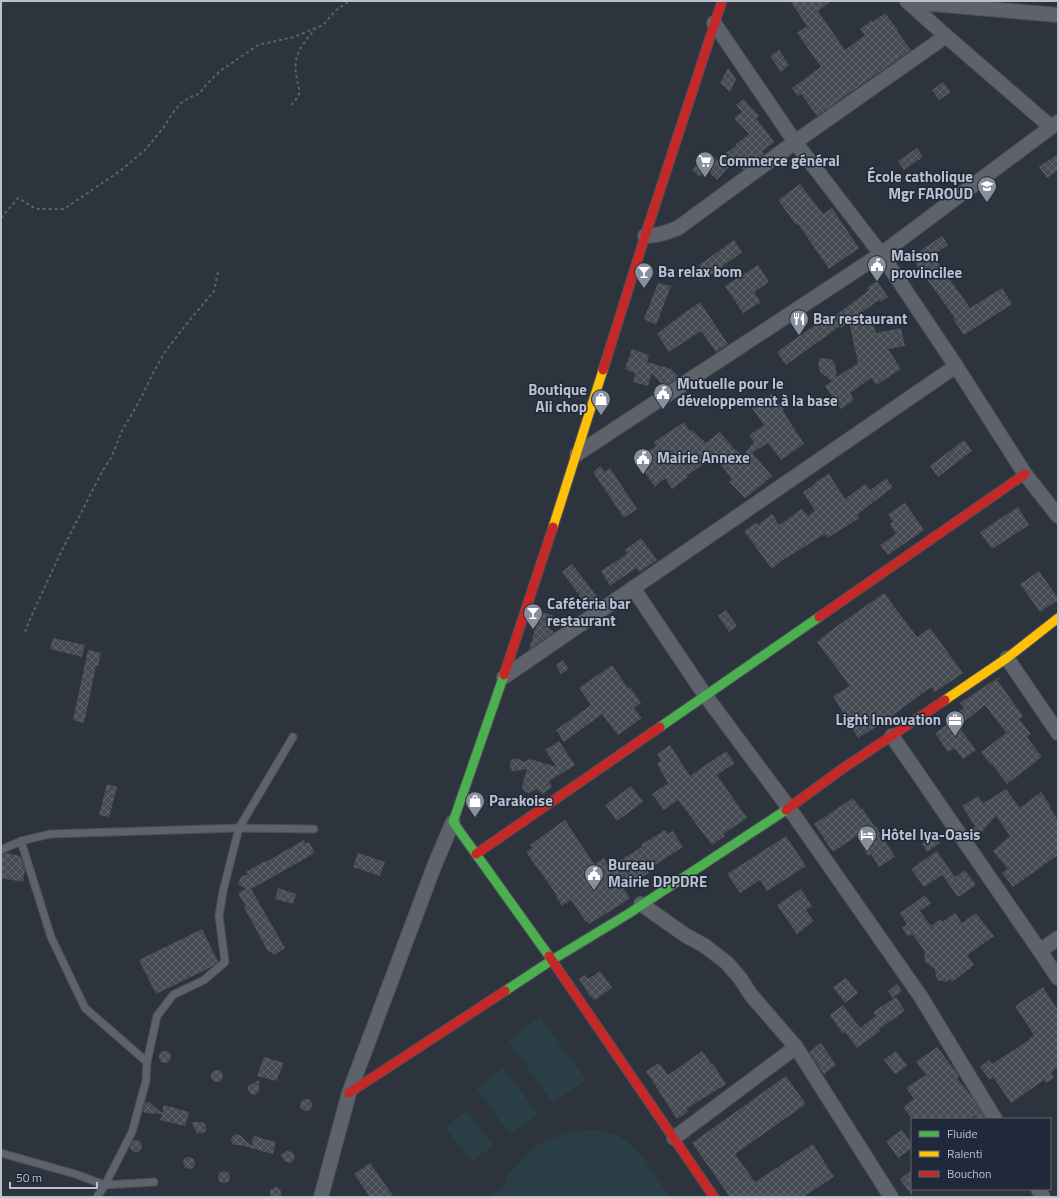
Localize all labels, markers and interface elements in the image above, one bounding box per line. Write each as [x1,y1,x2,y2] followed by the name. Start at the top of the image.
[719,149,840,172] place label: Commerce général
[694,150,716,178] supermarket icon: Commerce général
[867,165,973,205] place label: École catholique Mgr FAROUD
[976,175,998,203] school or university icon: École catholique Mgr FAROUD
[891,244,963,284] place label: Maison provincilee
[866,254,888,282] public building icon: Maison provincilee
[658,260,742,283] place label: Ba relax bom
[633,261,655,289] bar icon: Ba relax bom
[813,307,908,330] place label: Bar restaurant
[788,308,810,336] restaurant icon: Bar restaurant
[677,372,838,412] place label: Mutuelle pour le développement à la base
[528,378,587,418] place label: Boutique Ali chop
[652,382,674,410] public building icon: Mutuelle pour le développement à la base
[590,388,612,416] shop icon: Boutique Ali chop
[657,446,750,469] place label: Mairie Annexe
[632,447,654,475] public building icon: Mairie Annexe
[547,592,631,632] place label: Cafétéria bar restaurant
[522,602,544,630] bar icon: Cafétéria bar restaurant
[836,708,941,731] place label: Light Innovation
[944,709,966,737] office icon: Light Innovation
[489,789,553,812] place label: Parakoise
[464,790,486,818] shop icon: Parakoise
[881,823,980,846] place label: Hôtel Iya-Oasis
[856,824,878,852] hotel icon: Hôtel Iya-Oasis
[608,853,707,893] place label: Bureau Mairie DPPDRE
[583,863,605,891] public building icon: Bureau Mairie DPPDRE
[911,1118,1051,1190] legend
[947,1124,978,1143] text: Fluide
[947,1144,982,1163] text: Ralenti
[10,1164,97,1190] scale bar
[947,1164,992,1183] text: Bouchon
[16,1168,42,1187] text: 50 m

